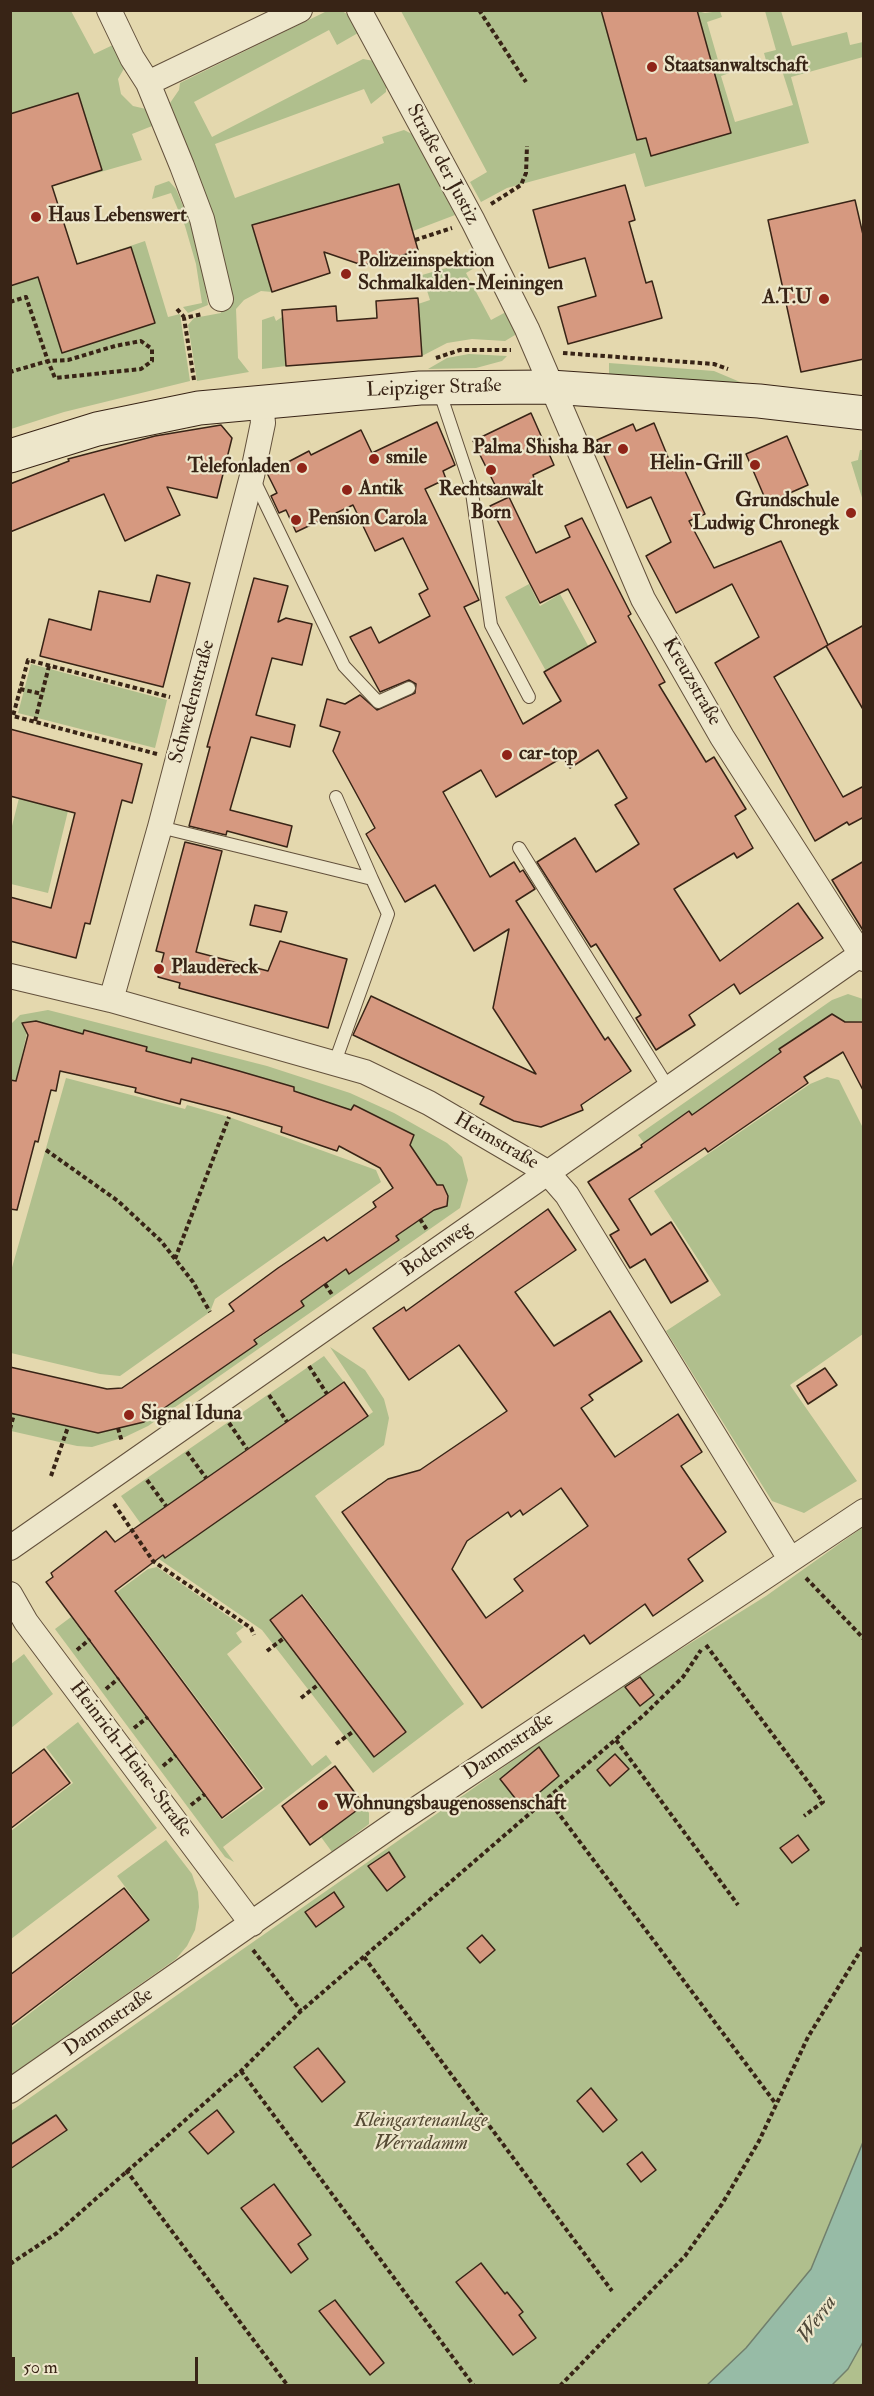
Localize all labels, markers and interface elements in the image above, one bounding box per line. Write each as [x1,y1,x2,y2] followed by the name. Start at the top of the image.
[664,55,808,79] place label: Staatsanwaltschaft
[645,60,659,74] marker: Staatsanwaltschaft
[400,101,484,229] street label: Straße der Justiz
[48,205,187,229] place label: Haus Lebenswert
[29,210,43,224] marker: Haus Lebenswert
[358,250,563,297] place label: Polizeiinspektion Schmalkalden-Meiningen
[339,267,353,281] marker: Polizeiinspektion Schmalkalden-Meiningen
[762,287,812,311] place label: A.T.U
[817,292,831,306] marker: A.T.U
[366,375,502,403] street label: Leipziger Straße
[473,437,611,461] place label: Palma Shisha Bar
[616,442,630,456] marker: Palma Shisha Bar
[386,447,427,471] place label: smile
[367,452,381,466] marker: smile
[649,453,743,477] place label: Helin-Grill
[188,456,290,480] place label: Telefonladen
[748,458,762,472] marker: Helin-Grill
[295,461,309,475] marker: Telefonladen
[484,463,498,477] marker: Rechtsanwalt Born
[359,478,403,502] place label: Antik
[439,479,543,526] place label: Rechtsanwalt Born
[340,483,354,497] marker: Antik
[692,490,839,537] place label: Grundschule Ludwig Chronegk
[844,506,858,520] marker: Grundschule Ludwig Chronegk
[308,508,427,532] place label: Pension Carola
[289,513,303,527] marker: Pension Carola
[656,634,726,730] street label: Kreuzstraße
[165,638,221,766] street label: Schwedenstraße
[519,743,577,767] place label: car-top
[500,748,514,762] marker: car-top
[171,957,258,981] place label: Plaudereck
[152,962,166,976] marker: Plaudereck
[449,1108,543,1176] street label: Heimstraße
[397,1217,477,1283] street label: Bodenweg
[141,1403,242,1427] place label: Signal Iduna
[122,1408,136,1422] marker: Signal Iduna
[63,1677,197,1843] street label: Heinrich-Heine-Straße
[459,1708,559,1786] street label: Dammstraße
[335,1793,567,1817] place label: Wohnungsbaugenossenschaft
[316,1798,330,1812] marker: Wohnungsbaugenossenschaft
[60,1983,158,2063] street label: Dammstraße
[354,2110,488,2157] park label: Kleingartenanlage Werradamm
[793,2292,843,2348] water label: Werra
[15,2345,201,2383] scale bar
[23,2356,58,2379] text: 50 m

